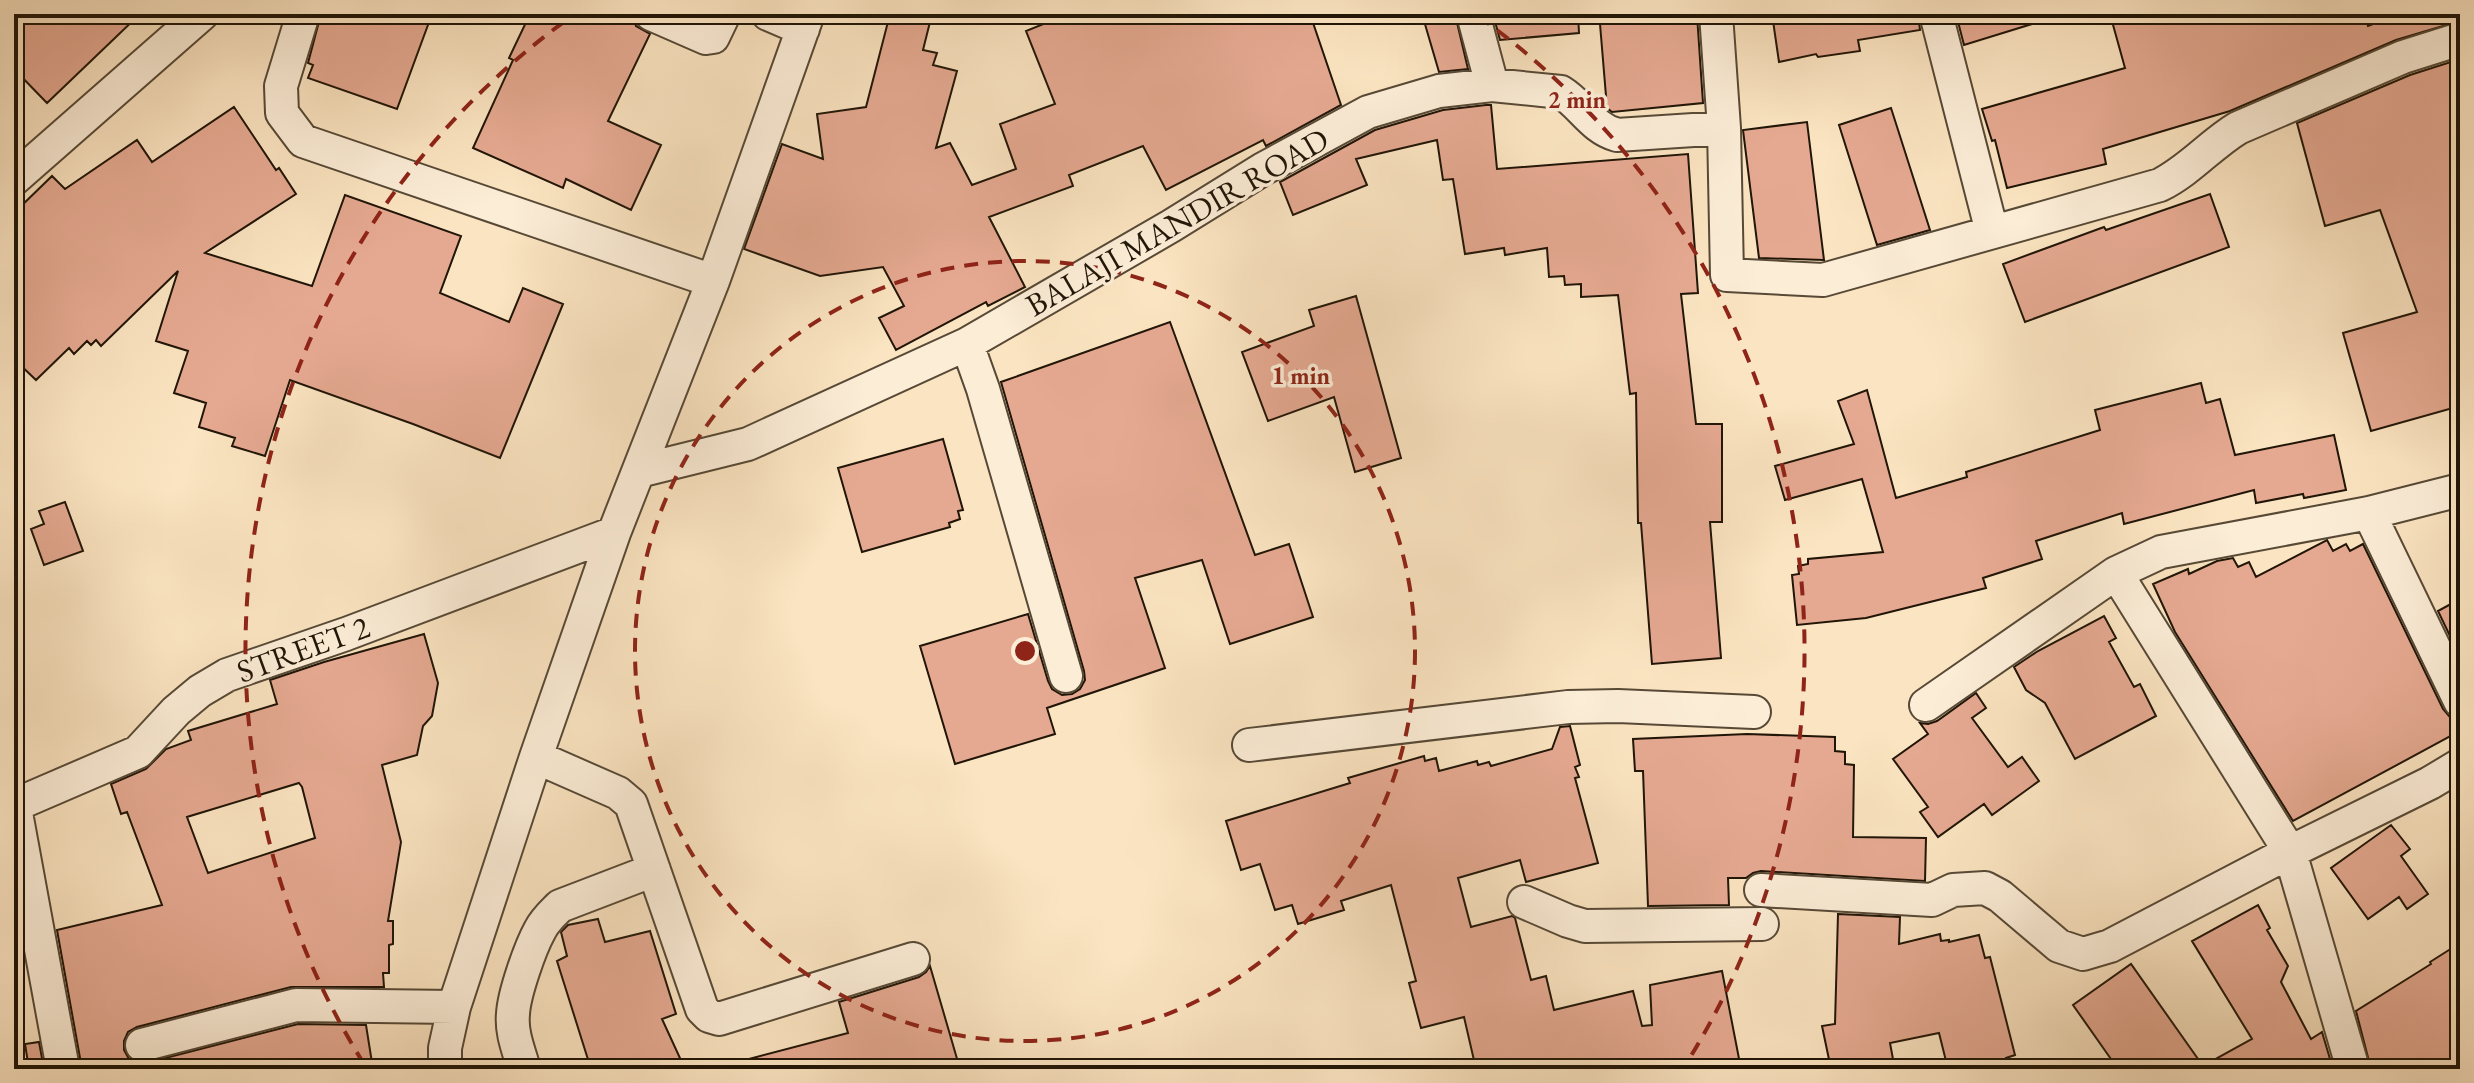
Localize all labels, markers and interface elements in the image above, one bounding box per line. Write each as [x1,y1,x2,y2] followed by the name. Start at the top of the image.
[1548,84,1607,115] text: 2 min
[1018,118,1336,326] street label: BALAJI MANDIR ROAD
[1272,360,1331,391] text: 1 min
[231,605,376,692] street label: STREET 2
[1011,637,1039,665] centre of rings

